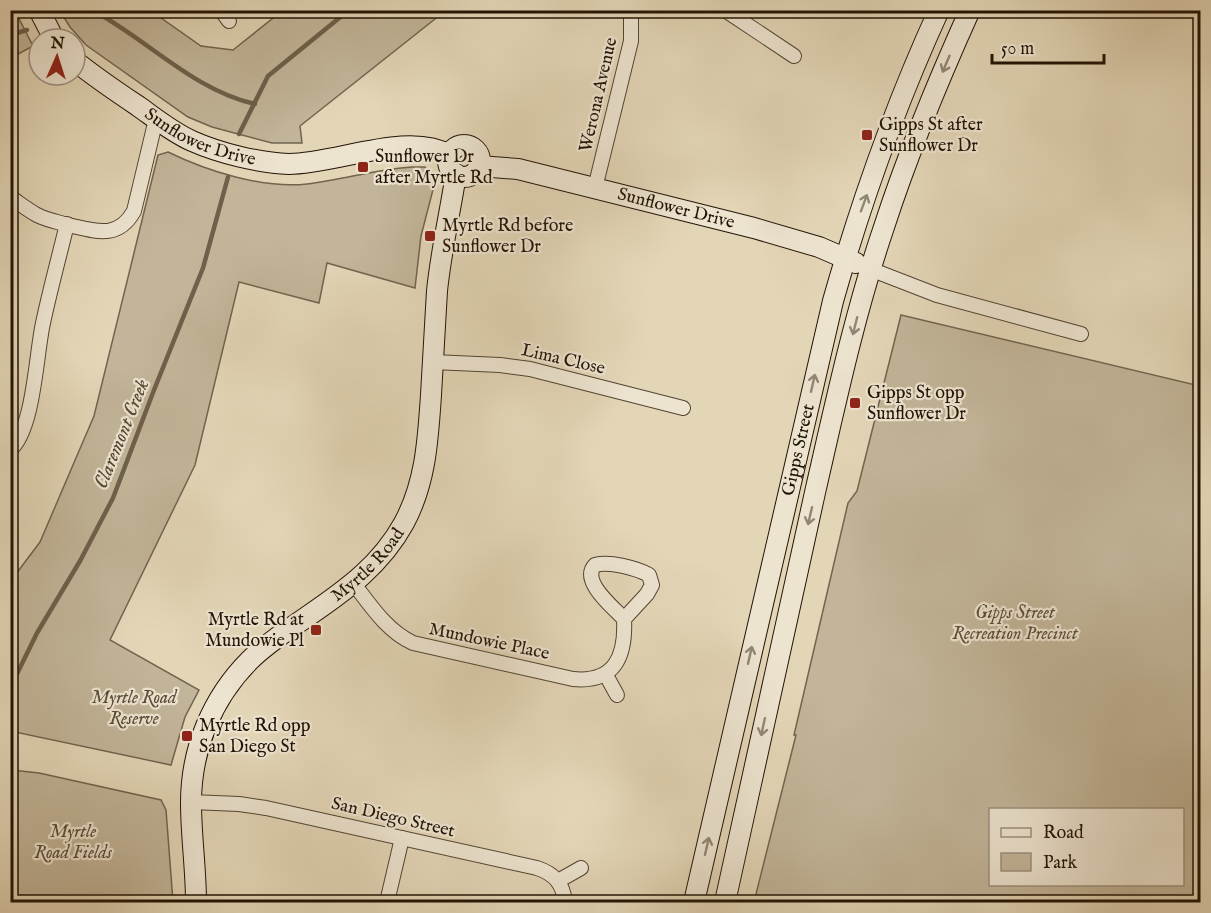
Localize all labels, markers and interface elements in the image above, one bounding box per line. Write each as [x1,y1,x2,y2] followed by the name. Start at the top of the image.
[27,27,87,87] north arrow
[992,27,1104,65] scale bar
[49,34,65,54] text: N
[575,35,623,155] street label: Werona Avenue
[1001,38,1034,61] text: 50 m
[940,54,951,73] one-way arrow
[140,103,258,171] street label: Sunflower Drive
[879,114,983,158] place label: Gipps St after Sunflower Dr
[860,128,874,142] marker: Gipps St after Sunflower Dr
[375,146,493,190] place label: Sunflower Dr after Myrtle Rd
[356,160,370,174] marker: Sunflower Dr after Myrtle Rd
[615,183,737,234] street label: Sunflower Drive
[859,194,870,213] one-way arrow
[442,215,573,259] place label: Myrtle Rd before Sunflower Dr
[423,229,437,243] marker: Myrtle Rd before Sunflower Dr
[849,316,861,335] one-way arrow
[519,339,607,381] street label: Lima Close
[808,374,819,394] one-way arrow
[89,376,155,492] water label: Claremont Creek
[867,382,966,426] place label: Gipps St opp Sunflower Dr
[848,396,862,410] marker: Gipps St opp Sunflower Dr
[777,402,820,498] street label: Gipps Street
[804,505,815,525] one-way arrow
[327,523,410,607] street label: Myrtle Road
[952,602,1079,646] park label: Gipps Street Recreation Precinct
[205,609,304,653] place label: Myrtle Rd at Mundowie Pl
[427,618,551,666] street label: Mundowie Place
[309,623,323,637] marker: Myrtle Rd at Mundowie Pl
[745,646,757,665] one-way arrow
[92,687,178,731] park label: Myrtle Road Reserve
[199,715,311,759] place label: Myrtle Rd opp San Diego St
[757,717,769,736] one-way arrow
[180,729,194,743] marker: Myrtle Rd opp San Diego St
[329,793,457,843] street label: San Diego Street
[989,808,1184,886] legend
[34,821,113,865] park label: Myrtle Road Fields
[1043,822,1084,845] text: Road
[702,836,714,855] one-way arrow
[1043,852,1078,875] text: Park

